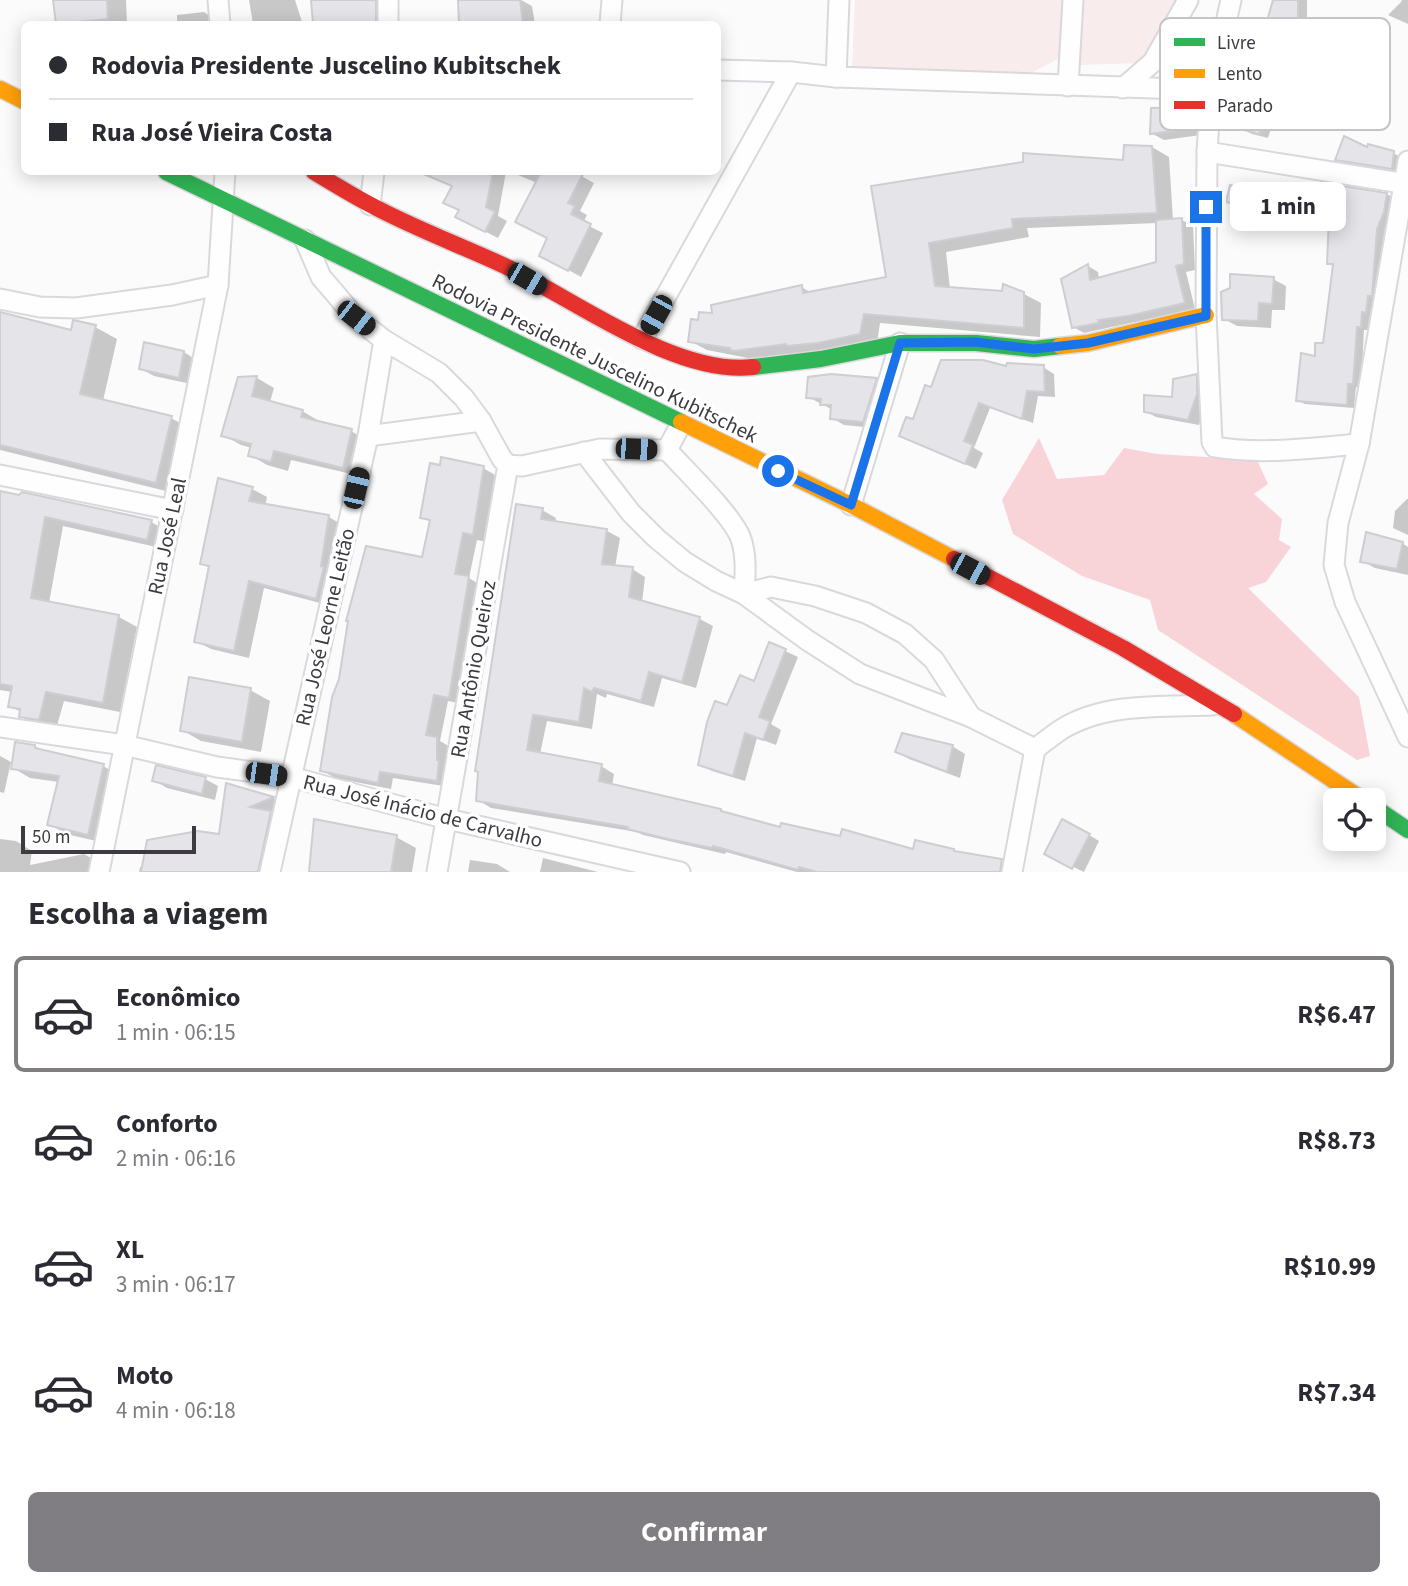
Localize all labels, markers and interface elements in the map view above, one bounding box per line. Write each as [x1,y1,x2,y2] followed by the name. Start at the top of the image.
[1160,18,1390,130] legend
[1217,30,1256,57] text: Livre
[91,47,561,84] text: Rodovia Presidente Juscelino Kubitschek
[1217,61,1262,88] text: Lento
[1217,93,1273,120] text: Parado
[91,114,333,151] text: Rua José Vieira Costa
[1230,182,1346,232] callout: 1 min
[1260,190,1316,223] text: 1 min
[1190,191,1222,223] route end
[504,259,551,299] car
[427,266,764,450] street label: Rodovia Presidente Juscelino Kubitschek
[637,292,676,338] car
[333,297,380,339] car
[615,438,658,460] car
[762,455,794,487] route start
[342,465,371,511] car
[140,475,194,597] street label: Rua José Leal
[288,525,362,729] street label: Rua José Leorne Leitão
[947,550,994,588] car
[443,578,503,760] street label: Rua Antônio Queiroz
[244,761,289,787] car
[300,767,546,855] street label: Rua José Inácio de Carvalho
[1323,788,1386,851] map controls
[1323,788,1386,851] button: locate
[21,823,196,855] scale bar
[32,824,70,851] text: 50 m
[28,891,268,937] text: Escolha a viagem
[116,979,241,1016] text: Econômico
[32,983,95,1046] icon: car
[1297,996,1376,1033] text: R$6.47
[116,1016,236,1049] text: 1 min · 06:15
[116,1105,218,1142] text: Conforto
[32,1109,95,1172] icon: car
[1297,1122,1376,1159] text: R$8.73
[116,1142,236,1175] text: 2 min · 06:16
[116,1231,144,1268] text: XL
[32,1235,95,1298] icon: car
[1284,1248,1376,1285] text: R$10.99
[116,1268,236,1301] text: 3 min · 06:17
[116,1357,173,1394] text: Moto
[32,1361,95,1424] icon: car
[1297,1374,1376,1411] text: R$7.34
[116,1394,236,1427] text: 4 min · 06:18
[28,1492,1380,1572] button: Confirmar

